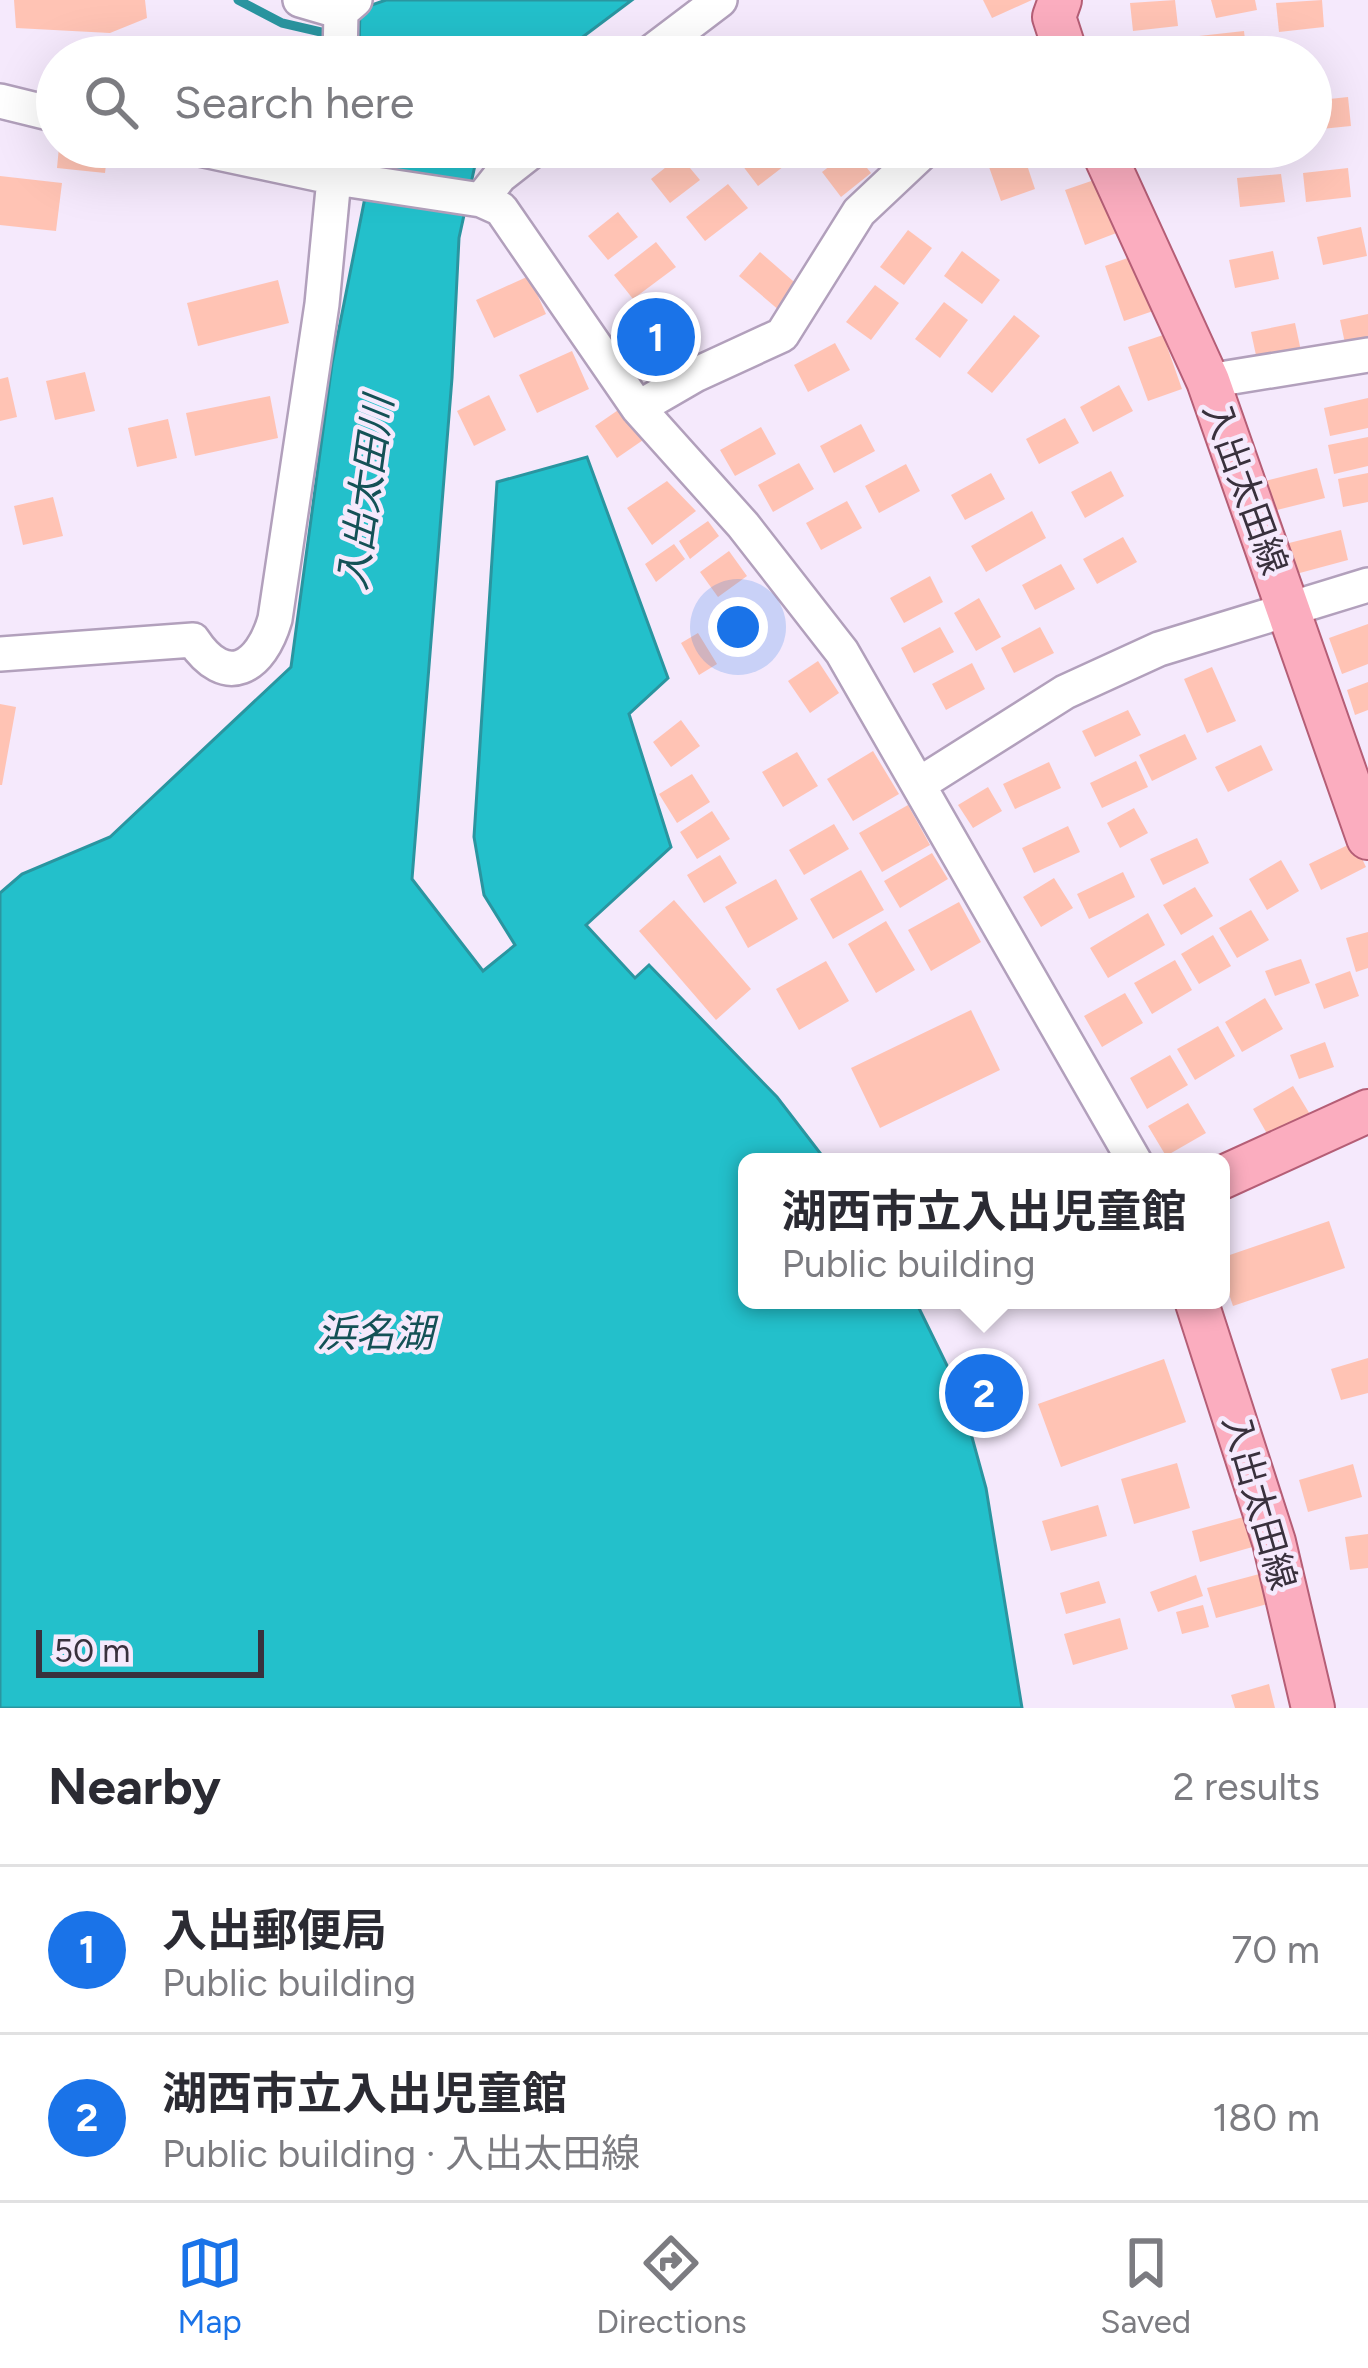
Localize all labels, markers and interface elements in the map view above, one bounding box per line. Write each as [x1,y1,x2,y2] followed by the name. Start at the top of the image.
[36,36,1332,168] search box
[78,69,144,135] icon: search
[174,75,414,129] text: Search here
[617,292,695,382] pin: 1
[329,389,403,593] water label: 入出太田川
[1195,396,1297,580] street label: 入出太田線
[708,597,768,657] your location
[738,1153,1230,1309] popup
[781,1184,1187,1238] text: 湖西市立入出児童館
[781,1240,1036,1287] text: Public building
[316,1310,439,1357] water label: 浜名湖
[945,1348,1023,1438] pin: 2
[1214,1410,1305,1595] street label: 入出太田線
[36,1624,264,1677] scale bar
[54,1631,130,1670] text: 50 m
[48,1756,221,1817] text: Nearby
[1173,1763,1320,1810] text: 2 results
[162,1903,387,1957] text: 入出郵便局
[79,1926,95,1973] text: 1
[1231,1926,1320,1973] text: 70 m
[162,1959,416,2006] text: Public building
[162,2066,567,2120] text: 湖西市立入出児童館
[76,2094,98,2141] text: 2
[1212,2094,1320,2141] text: 180 m
[162,2130,640,2177] text: Public building · 入出太田線
[177,2230,243,2341] tab: Map
[596,2230,747,2341] tab: Directions
[1100,2230,1191,2341] tab: Saved

